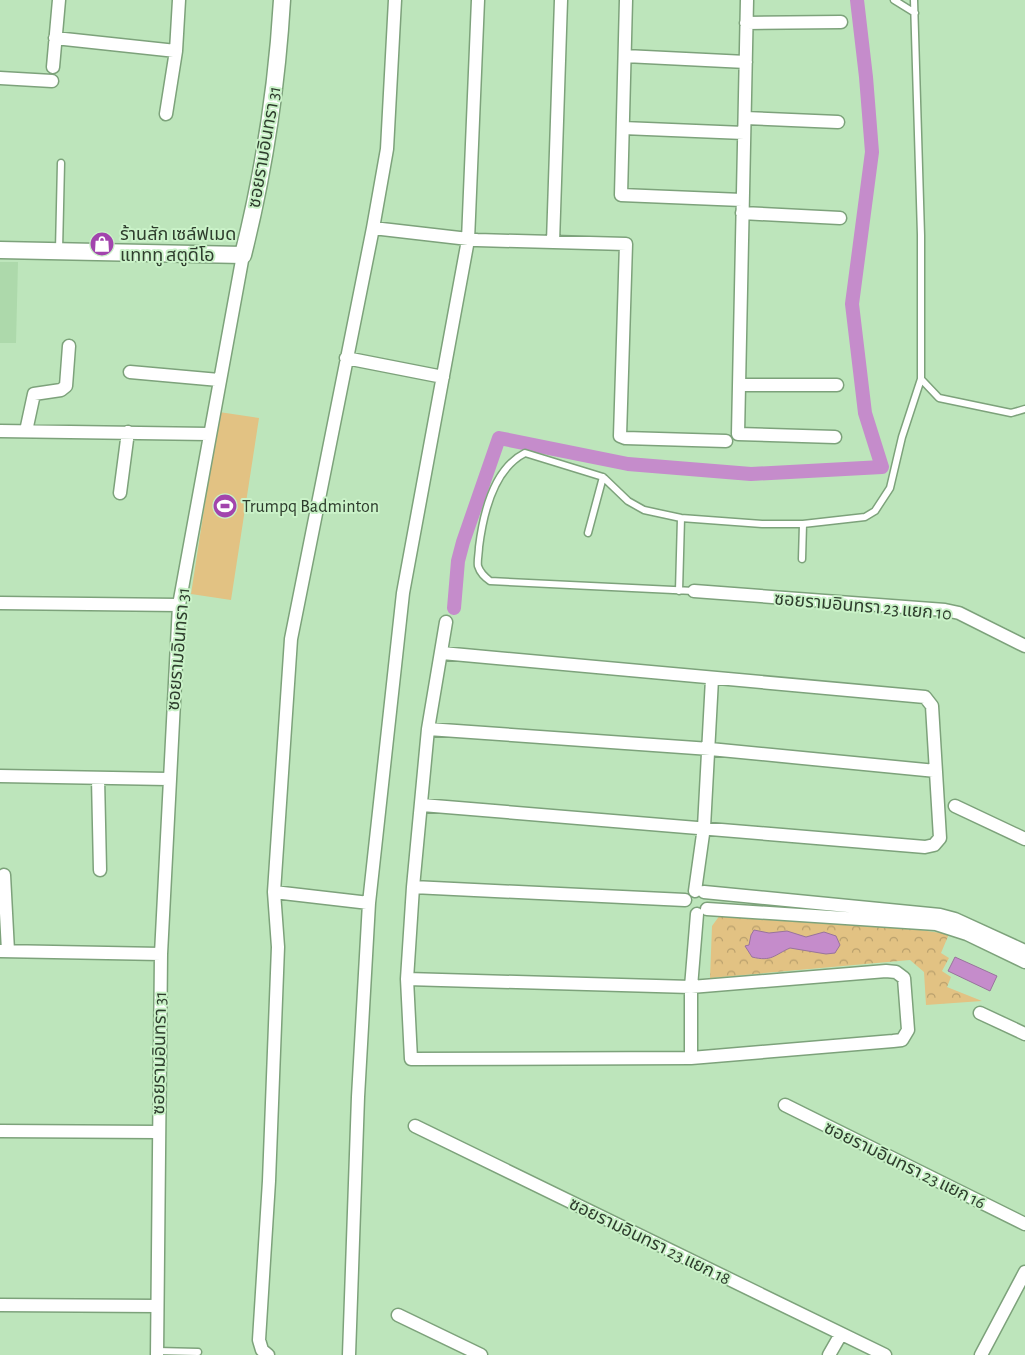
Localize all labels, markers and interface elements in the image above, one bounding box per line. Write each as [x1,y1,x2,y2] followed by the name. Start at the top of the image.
[245,85,285,209] street label: ซอยรามอินทรา 31
[120,224,236,267] place label: ร้านสัก เซล์ฟเมด แทททู สตูดีโอ
[89,231,115,257] shop icon: ร้านสัก เซล์ฟเมด แทททู สตูดีโอ
[212,493,238,519] sports icon: Trumpq Badminton
[242,498,379,516] place label: Trumpq Badminton
[165,587,193,711] street label: ซอยรามอินทรา 31
[773,590,952,624] street label: ซอยรามอินทรา 23 แยก 10
[150,991,170,1115] street label: ซอยรามอินทรา 31
[821,1119,988,1213] street label: ซอยรามอินทรา 23 แยก 16
[566,1195,733,1289] street label: ซอยรามอินทรา 23 แยก 18

